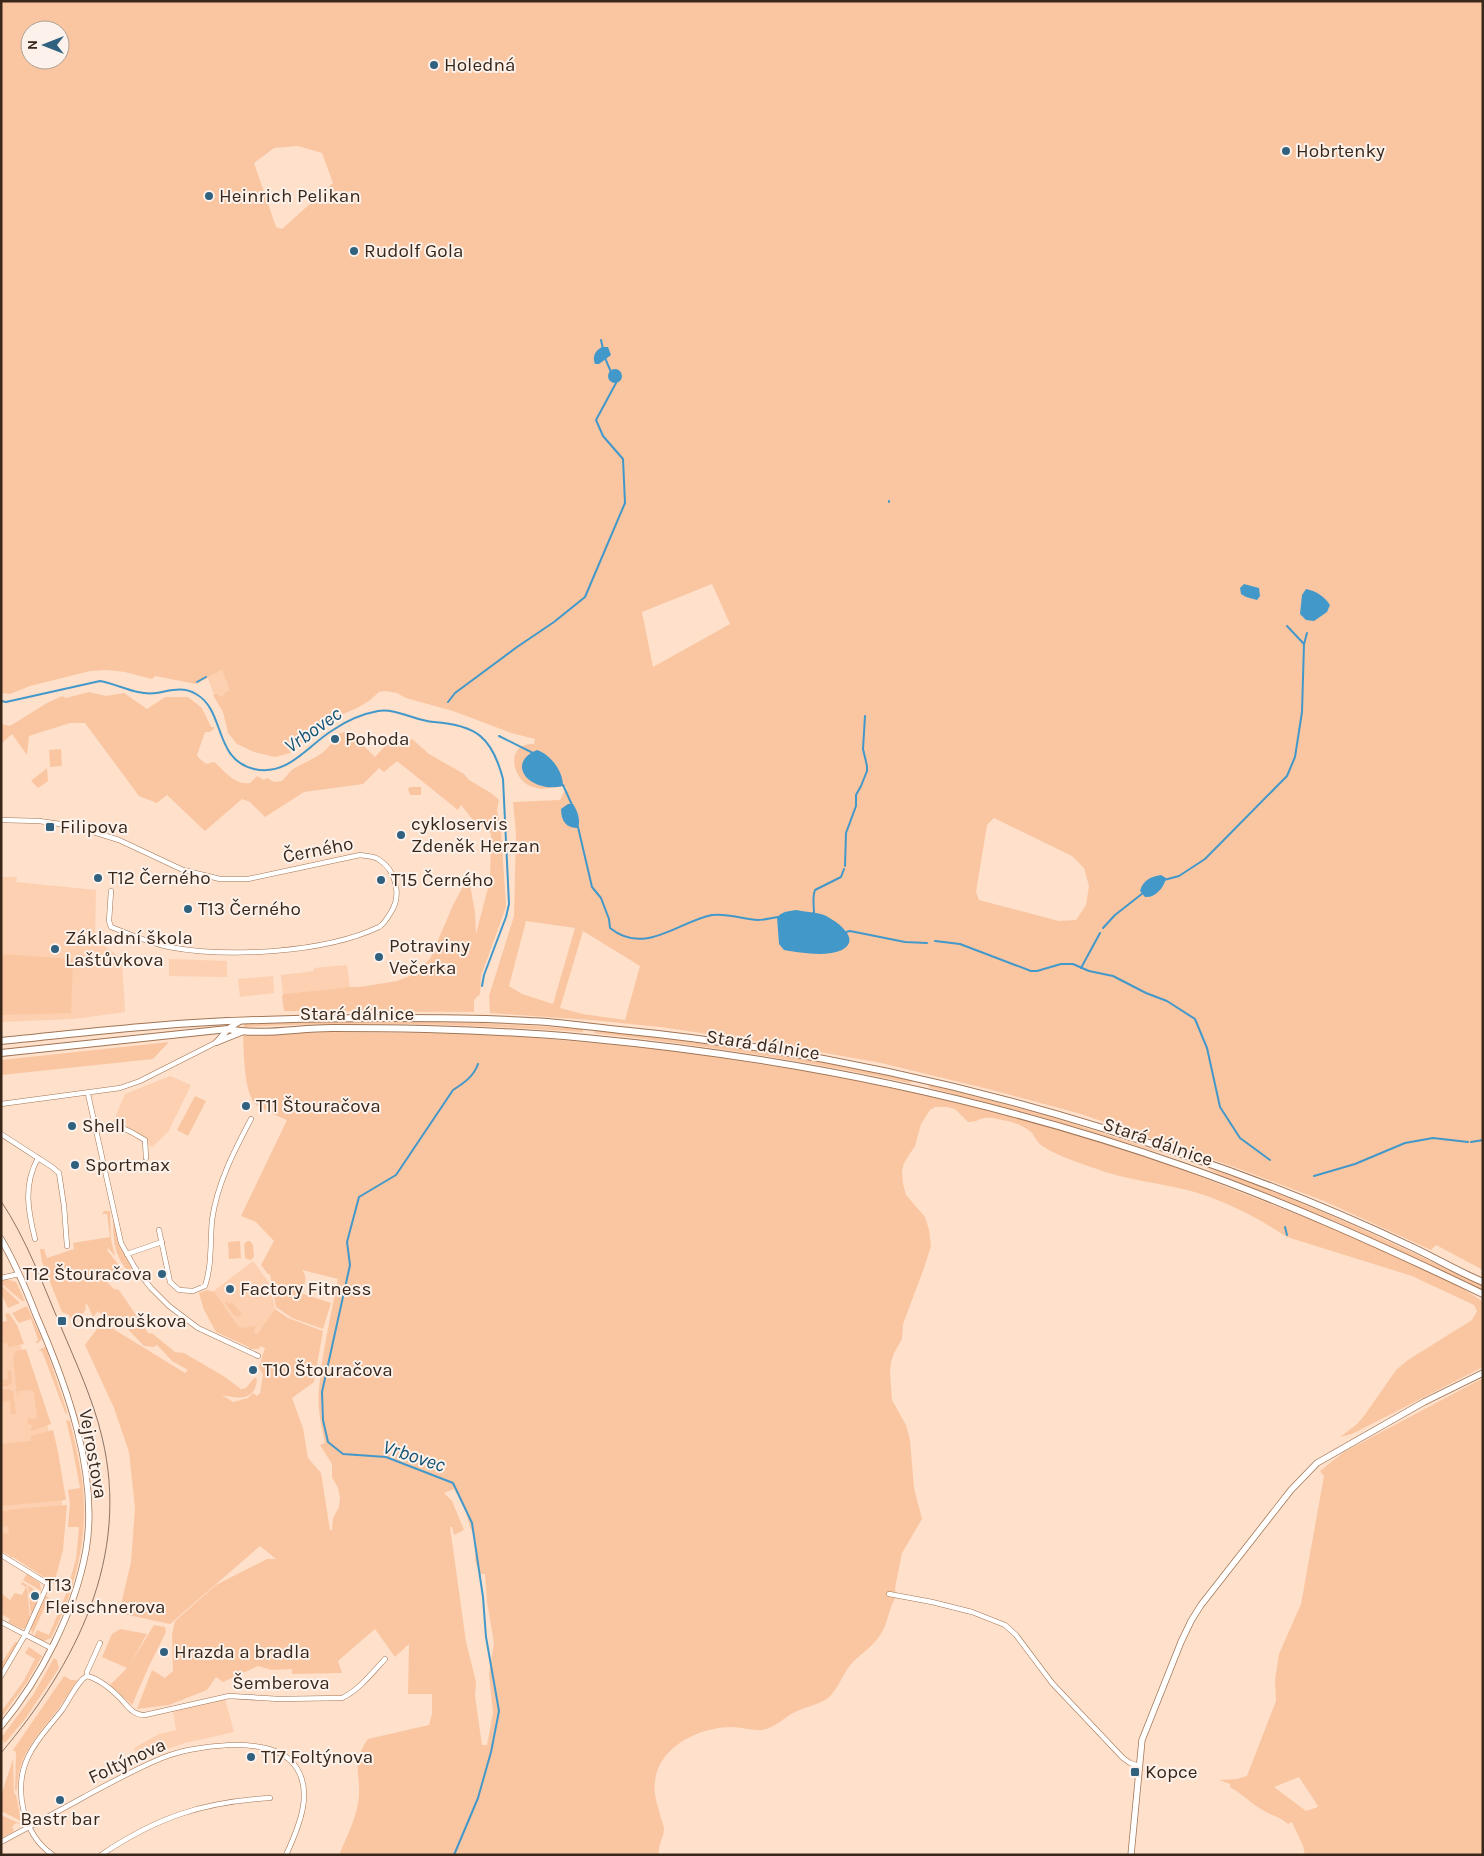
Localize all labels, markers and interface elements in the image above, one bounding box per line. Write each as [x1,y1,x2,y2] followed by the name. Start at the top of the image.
[20,20,70,70] north arrow
[24,40,41,50] text: N
[444,54,515,76] place label: Holedná
[428,59,440,71] marker: Holedná
[1296,140,1385,162] place label: Hobrtenky
[1280,145,1292,157] marker: Hobrtenky
[219,185,361,207] place label: Heinrich Pelikan
[203,190,215,202] marker: Heinrich Pelikan
[364,240,464,262] place label: Rudolf Gola
[348,245,360,257] marker: Rudolf Gola
[280,702,346,758] water label: Vrbovec
[345,728,409,750] place label: Pohoda
[329,733,341,745] marker: Pohoda
[411,813,540,857] place label: cykloservis Zdeněk Herzan
[60,816,128,838] place label: Filipova
[44,821,56,833] marker: Filipova
[395,829,407,841] marker: cykloservis Zdeněk Herzan
[281,832,355,868] street label: Černého
[108,867,211,889] place label: T12 Černého
[391,869,493,891] place label: T15 Černého
[92,872,104,884] marker: T12 Černého
[375,874,387,886] marker: T15 Černého
[198,898,301,920] place label: T13 Černého
[182,903,194,915] marker: T13 Černého
[65,927,193,971] place label: Základní škola Laštůvkova
[389,935,470,979] place label: Potraviny Večerka
[49,943,61,955] marker: Základní škola Laštůvkova
[373,951,385,963] marker: Potraviny Večerka
[300,1003,414,1025] street label: Stará dálnice
[705,1025,821,1065] street label: Stará dálnice
[256,1095,381,1117] place label: T11 Štouračova
[240,1100,252,1112] marker: T11 Štouračova
[1100,1113,1216,1171] street label: Stará dálnice
[82,1115,125,1137] place label: Shell
[66,1120,78,1132] marker: Shell
[85,1154,170,1176] place label: Sportmax
[69,1159,81,1171] marker: Sportmax
[23,1263,152,1285] place label: T12 Štouračova
[156,1268,168,1280] marker: T12 Štouračova
[240,1278,371,1300] place label: Factory Fitness
[224,1283,236,1295] marker: Factory Fitness
[72,1310,187,1332] place label: Ondrouškova
[56,1315,68,1327] marker: Ondrouškova
[263,1359,393,1381] place label: T10 Štouračova
[247,1364,259,1376] marker: T10 Štouračova
[74,1407,112,1501] street label: Vejrostova
[380,1435,448,1477] water label: Vrbovec
[45,1574,165,1618] place label: T13 Fleischnerova
[29,1590,41,1602] marker: T13 Fleischnerova
[174,1641,310,1663] place label: Hrazda a bradla
[158,1646,170,1658] marker: Hrazda a bradla
[232,1672,330,1694] street label: Šemberova
[85,1733,169,1789] street label: Foltýnova
[261,1746,373,1768] place label: T17 Foltýnova
[245,1751,257,1763] marker: T17 Foltýnova
[1145,1761,1198,1783] place label: Kopce
[1129,1766,1141,1778] marker: Kopce
[54,1794,66,1806] marker: Bastr bar
[20,1808,100,1830] place label: Bastr bar

